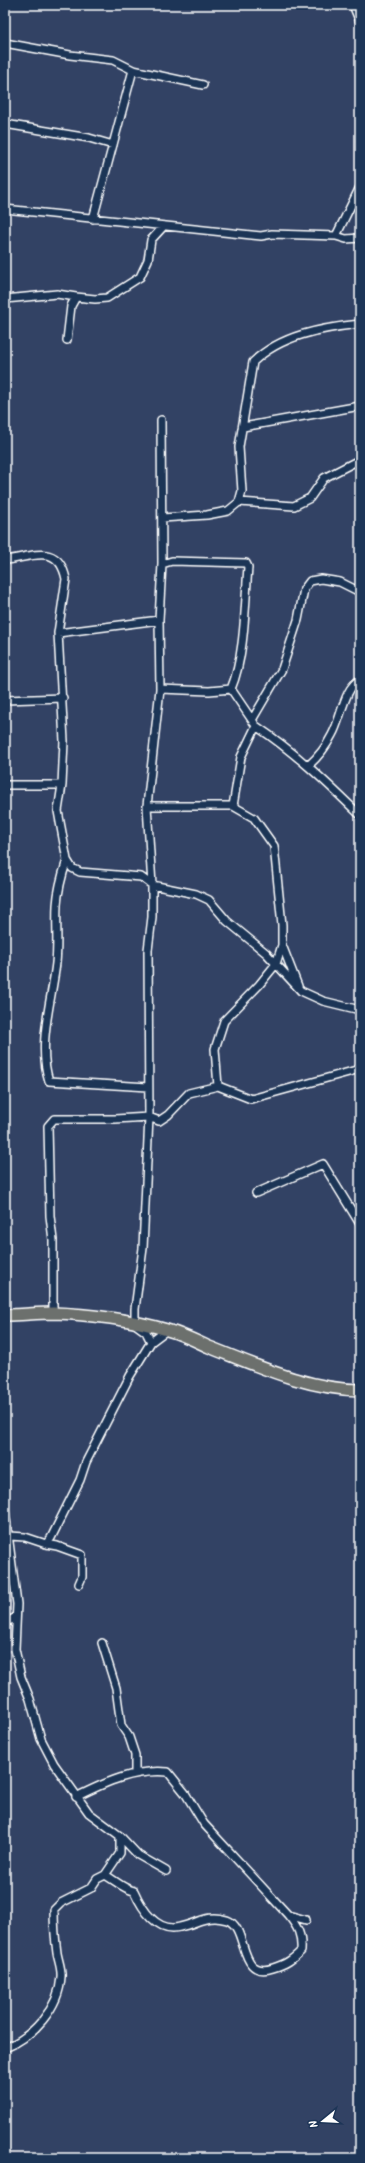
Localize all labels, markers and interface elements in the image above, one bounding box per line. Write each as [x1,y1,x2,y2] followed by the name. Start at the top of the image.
[303,2101,343,2141] north arrow
[305,2118,324,2130] text: N

